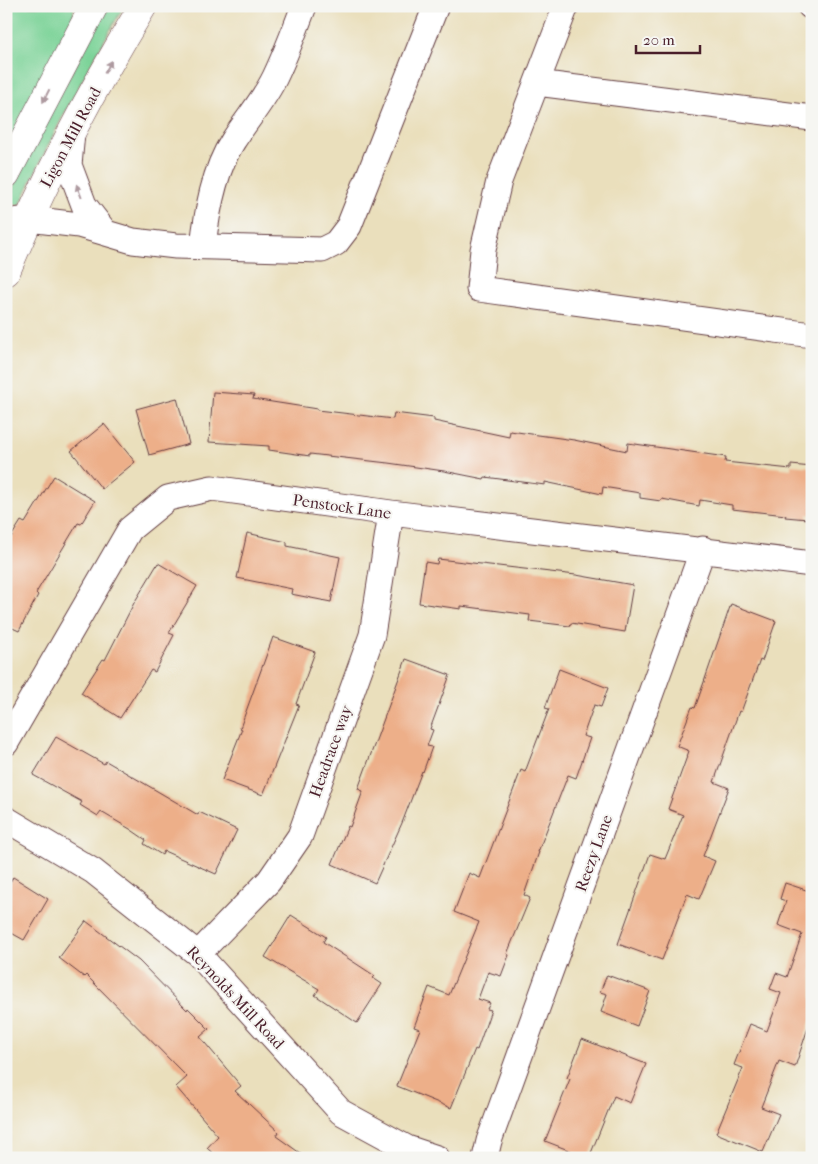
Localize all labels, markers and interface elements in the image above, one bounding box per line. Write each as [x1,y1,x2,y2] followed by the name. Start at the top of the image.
[636,22,699,54] scale bar
[643,31,675,49] text: 20 m
[103,61,112,74] one-way arrow
[36,84,105,191] street label: Ligon Mill Road
[42,89,50,103] one-way arrow
[75,183,83,198] one-way arrow
[292,490,392,523] street label: Penstock Lane
[305,702,356,800] street label: Headrace way
[571,812,616,894] street label: Reezy Lane
[183,942,289,1053] street label: Reynolds Mill Road

